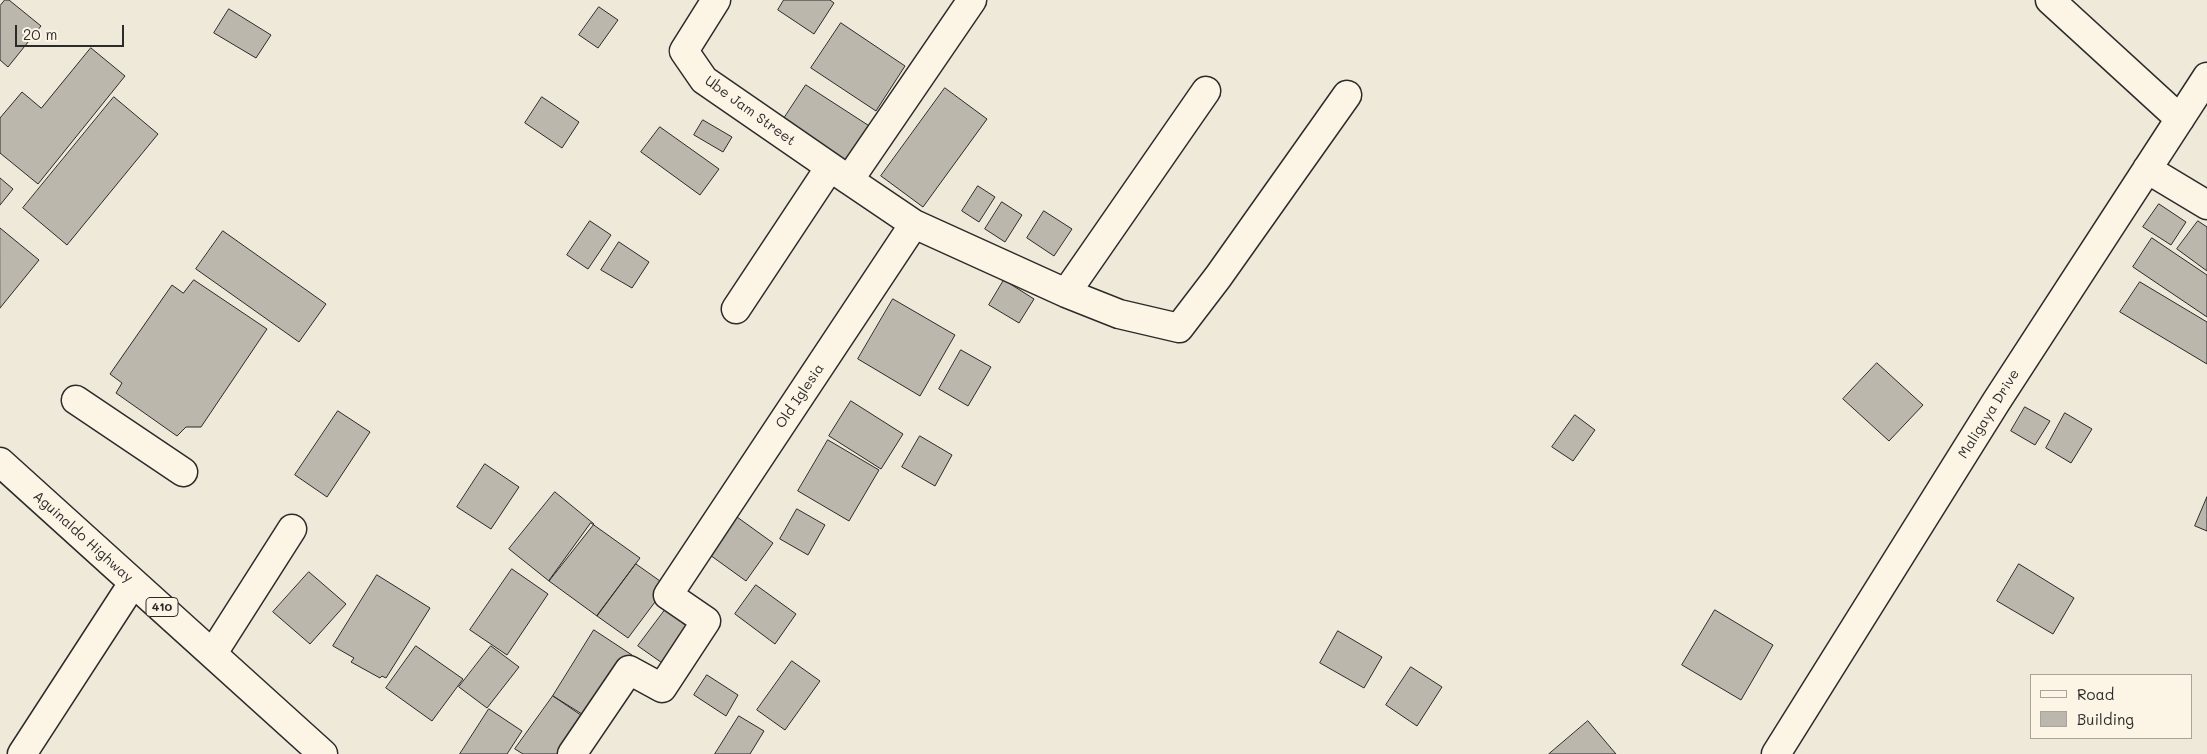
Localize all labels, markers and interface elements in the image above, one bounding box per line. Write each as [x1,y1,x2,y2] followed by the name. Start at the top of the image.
[18,15,126,47] scale bar
[23,24,57,44] text: 20 m
[701,72,799,150] street label: Ube Jam Street
[772,361,828,431] street label: Old Iglesia
[1955,366,2023,462] street label: Maligaya Drive
[30,488,136,586] street label: Aguinaldo Highway
[146,598,178,616] road number: 410
[2030,674,2192,739] legend
[2077,684,2114,704] text: Road
[2077,709,2134,729] text: Building

